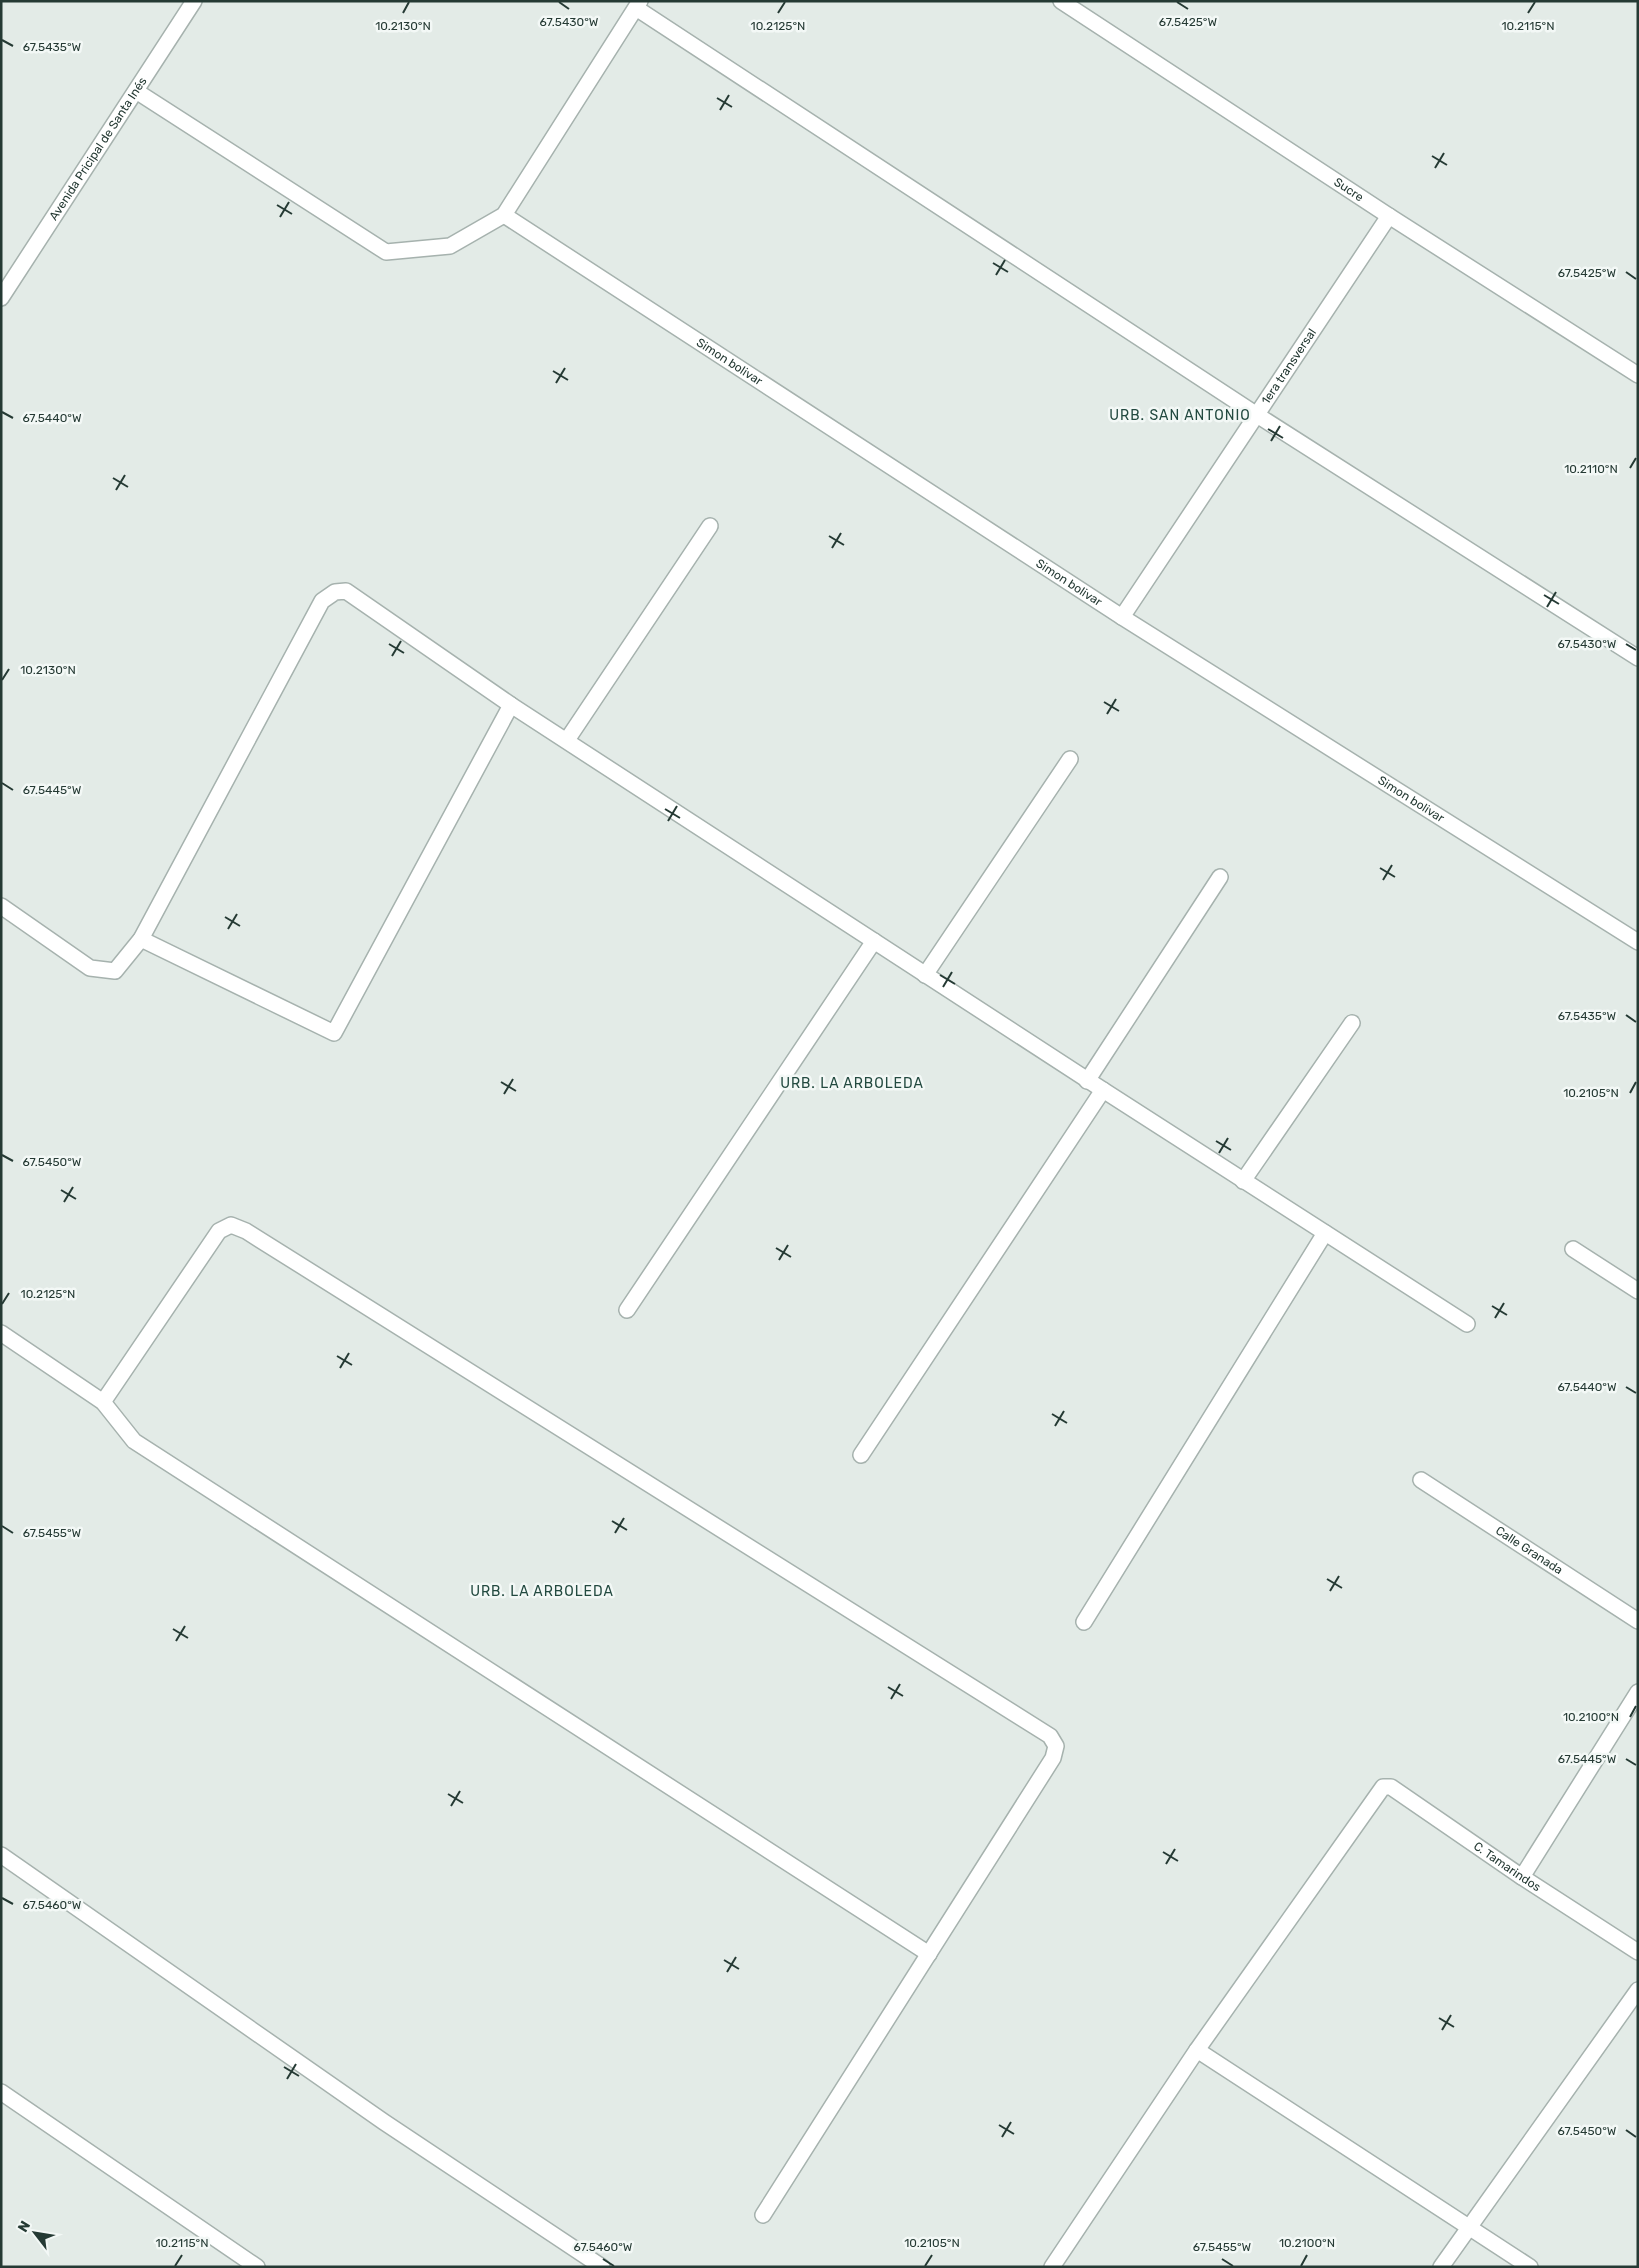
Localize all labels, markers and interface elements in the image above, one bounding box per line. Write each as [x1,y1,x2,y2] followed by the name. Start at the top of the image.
[540,15,599,29] text: 67.5430°W
[1159,15,1218,29] text: 67.5425°W
[375,19,431,33] text: 10.2130°N
[751,19,805,33] text: 10.2125°N
[1501,19,1555,33] text: 10.2115°N
[23,40,82,54] text: 67.5435°W
[46,75,150,223] street label: Avenida Pricipal de Santa Inés
[1331,175,1366,204] street label: Sucre
[1558,266,1617,280] text: 67.5425°W
[1259,326,1319,407] street label: 1era transversal
[694,335,765,388] street label: Simon bolivar
[1109,407,1251,424] district label: URB. SAN ANTONIO
[22,411,82,425] text: 67.5440°W
[1564,462,1618,476] text: 10.2110°N
[1033,556,1105,609] street label: Simon bolivar
[1558,637,1617,651] text: 67.5430°W
[20,663,76,677] text: 10.2130°N
[1375,773,1447,825] street label: Simon bolivar
[23,783,82,797] text: 67.5445°W
[1558,1009,1617,1023] text: 67.5435°W
[780,1075,924,1092] district label: URB. LA ARBOLEDA
[1563,1086,1619,1100] text: 10.2105°N
[23,1155,82,1169] text: 67.5450°W
[21,1287,75,1301] text: 10.2125°N
[1557,1380,1617,1394] text: 67.5440°W
[1493,1523,1565,1577] street label: Calle Granada
[23,1526,82,1540] text: 67.5455°W
[470,1583,614,1600] district label: URB. LA ARBOLEDA
[1563,1710,1619,1724] text: 10.2100°N
[1558,1752,1617,1766] text: 67.5445°W
[1471,1839,1543,1894] street label: C. Tamarindos
[23,1898,82,1912] text: 67.5460°W
[1558,2124,1617,2138] text: 67.5450°W
[10,2208,60,2258] north arrow
[14,2218,34,2235] text: N
[155,2236,209,2250] text: 10.2115°N
[904,2236,960,2250] text: 10.2105°N
[1279,2236,1335,2250] text: 10.2100°N
[574,2240,633,2254] text: 67.5460°W
[1193,2240,1252,2254] text: 67.5455°W

